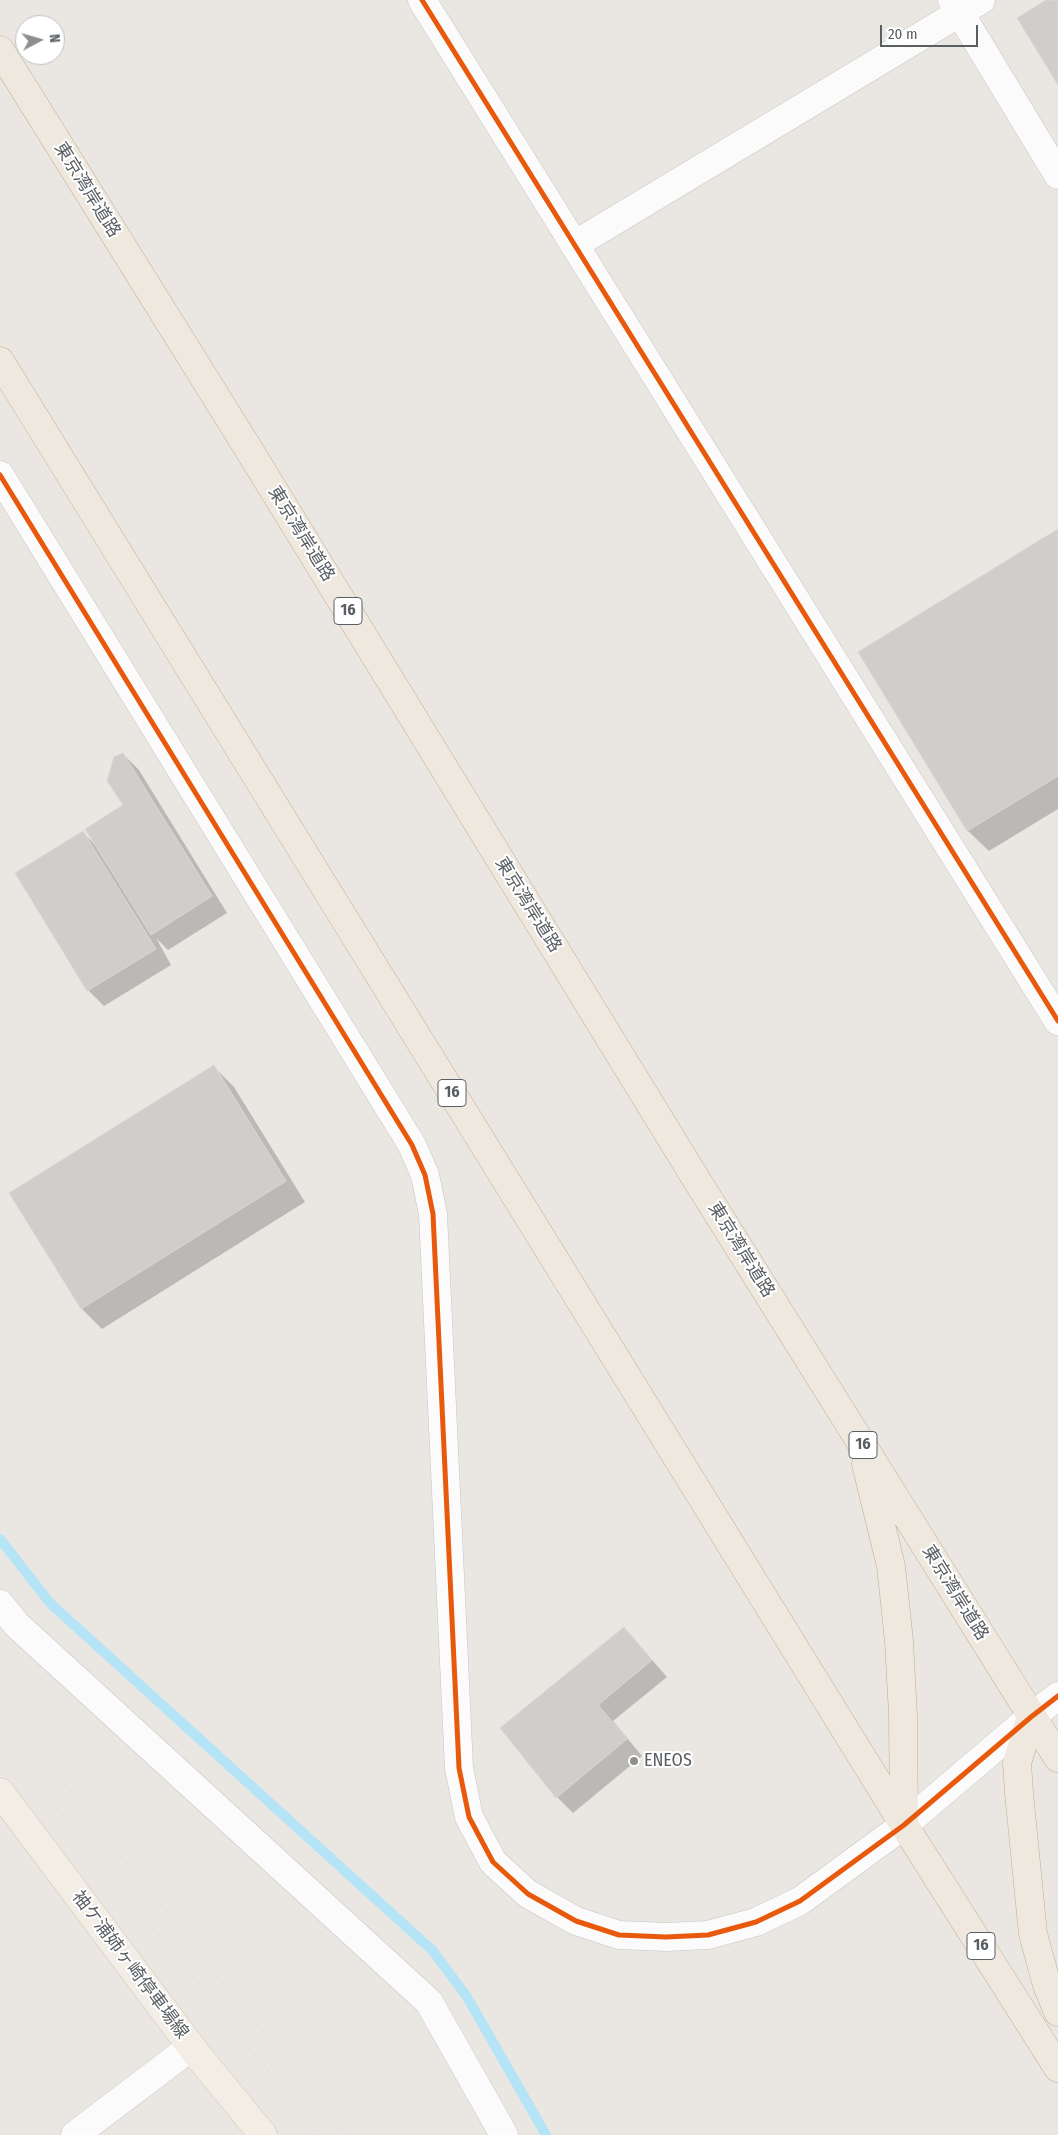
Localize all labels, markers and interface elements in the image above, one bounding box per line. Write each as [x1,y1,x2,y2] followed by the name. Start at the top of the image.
[15,15,65,65] north arrow
[883,15,980,47] scale bar
[888,25,918,43] text: 20 m
[46,33,63,44] text: N
[49,138,125,242] street label: 東京湾岸道路
[263,482,339,586] street label: 東京湾岸道路
[334,598,362,624] road number: 16
[490,853,566,957] street label: 東京湾岸道路
[438,1080,466,1106] road number: 16
[703,1198,779,1302] street label: 東京湾岸道路
[849,1432,877,1458] road number: 16
[917,1541,993,1645] street label: 東京湾岸道路
[644,1750,692,1772] place label: ENEOS
[628,1755,640,1767] marker: ENEOS
[67,1887,193,2043] street label: 袖ケ浦姉ヶ崎停車場線
[967,1932,995,1960] road number: 16

